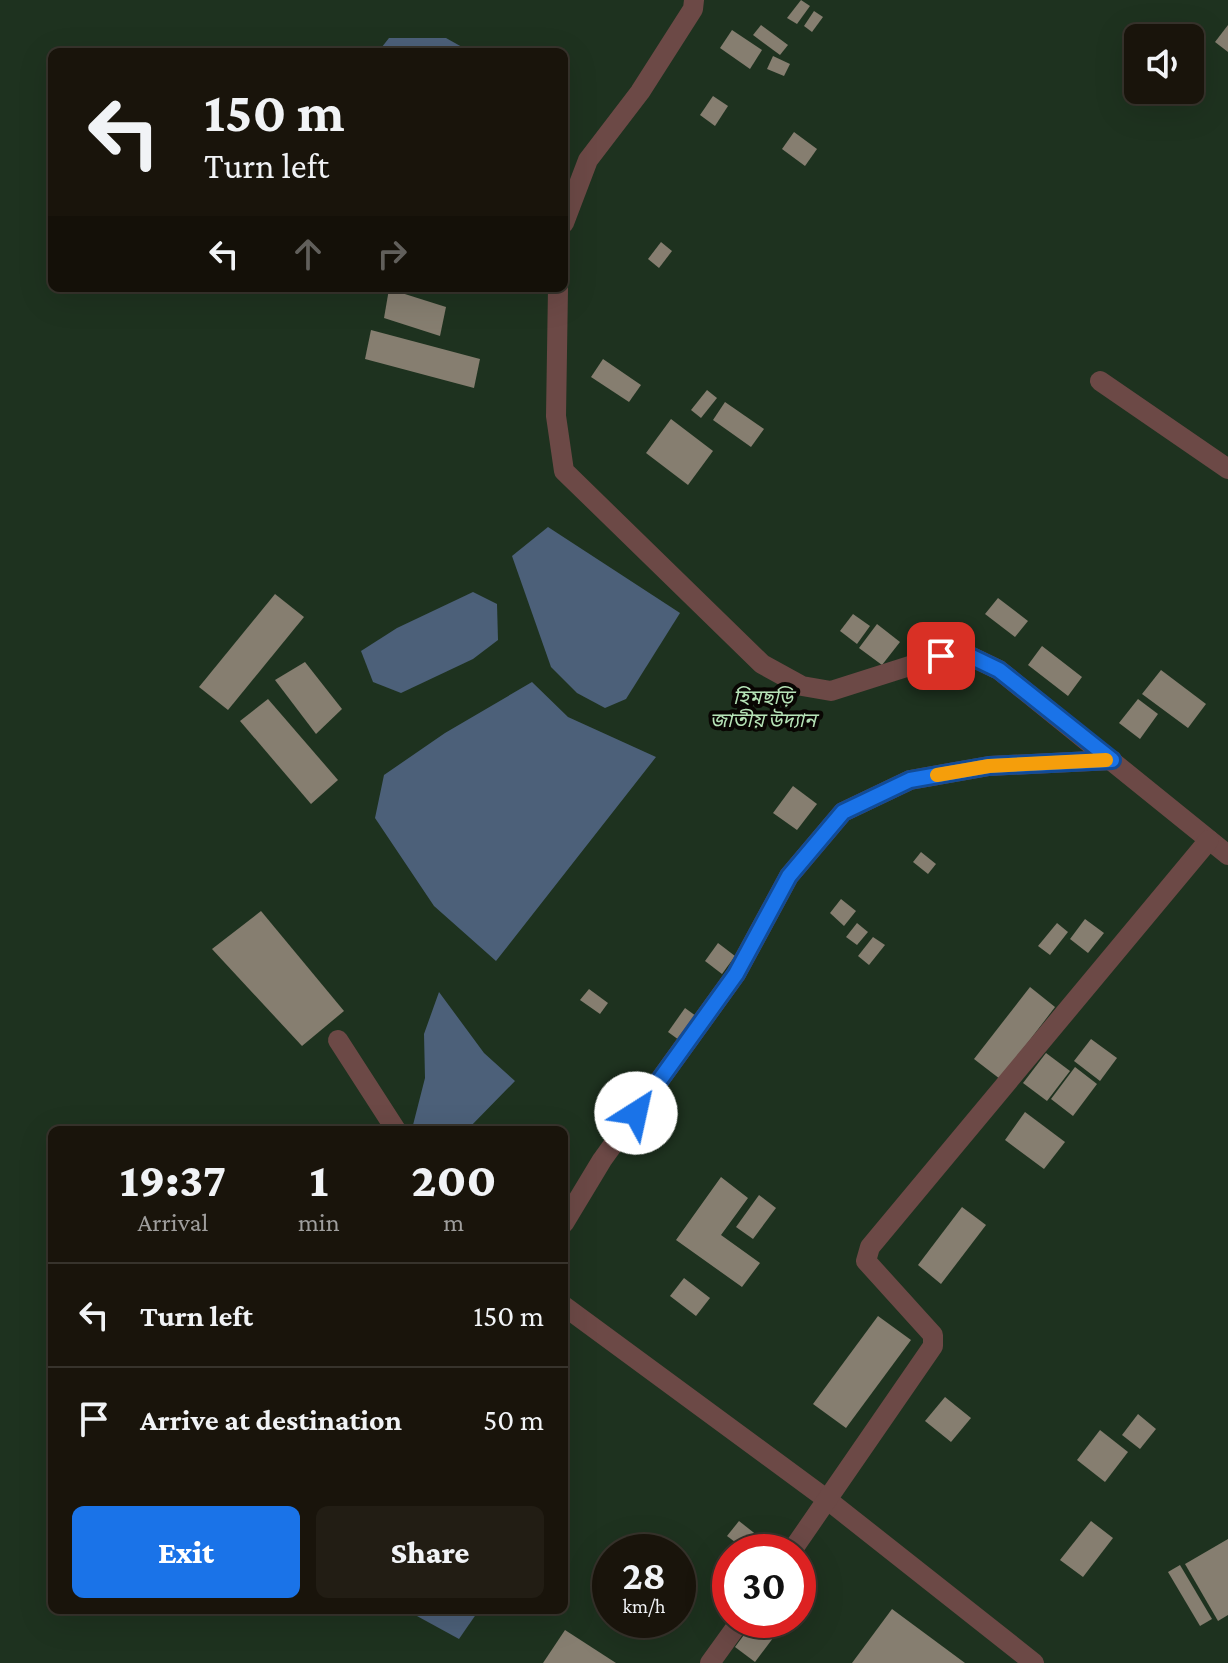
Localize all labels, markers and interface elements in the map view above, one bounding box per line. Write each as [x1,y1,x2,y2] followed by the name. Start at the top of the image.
[1124,24,1204,104] map controls
[1124,24,1204,104] button: sound
[72,80,176,184] icon: left
[204,81,345,143] text: 150 m
[204,146,329,186] text: Turn left
[202,232,246,276] icon: left
[286,232,330,276] icon: ahead
[370,232,414,276] icon: right
[907,622,975,690] pin
[919,634,963,678] icon: arrive
[710,686,820,731] park label: হিমছড়ি জাতীয় উদ্যান
[594,1071,678,1155] position arrow
[120,1153,226,1206] text: 19:37
[309,1153,328,1206] text: 1
[411,1153,496,1206] text: 200
[138,1208,208,1237] text: Arrival
[298,1208,340,1237] text: min
[443,1208,464,1237] text: m
[72,1293,116,1337] icon: left
[140,1299,253,1332] text: Turn left
[473,1299,544,1332] text: 150 m
[72,1397,116,1441] icon: arrive
[140,1403,402,1436] text: Arrive at destination
[483,1403,544,1436] text: 50 m
[72,1506,300,1598] button: Exit
[316,1506,544,1598] button: Share
[712,1534,816,1638] speed limit sign: 30
[622,1553,666,1598] text: 28
[622,1595,666,1617] text: km/h

